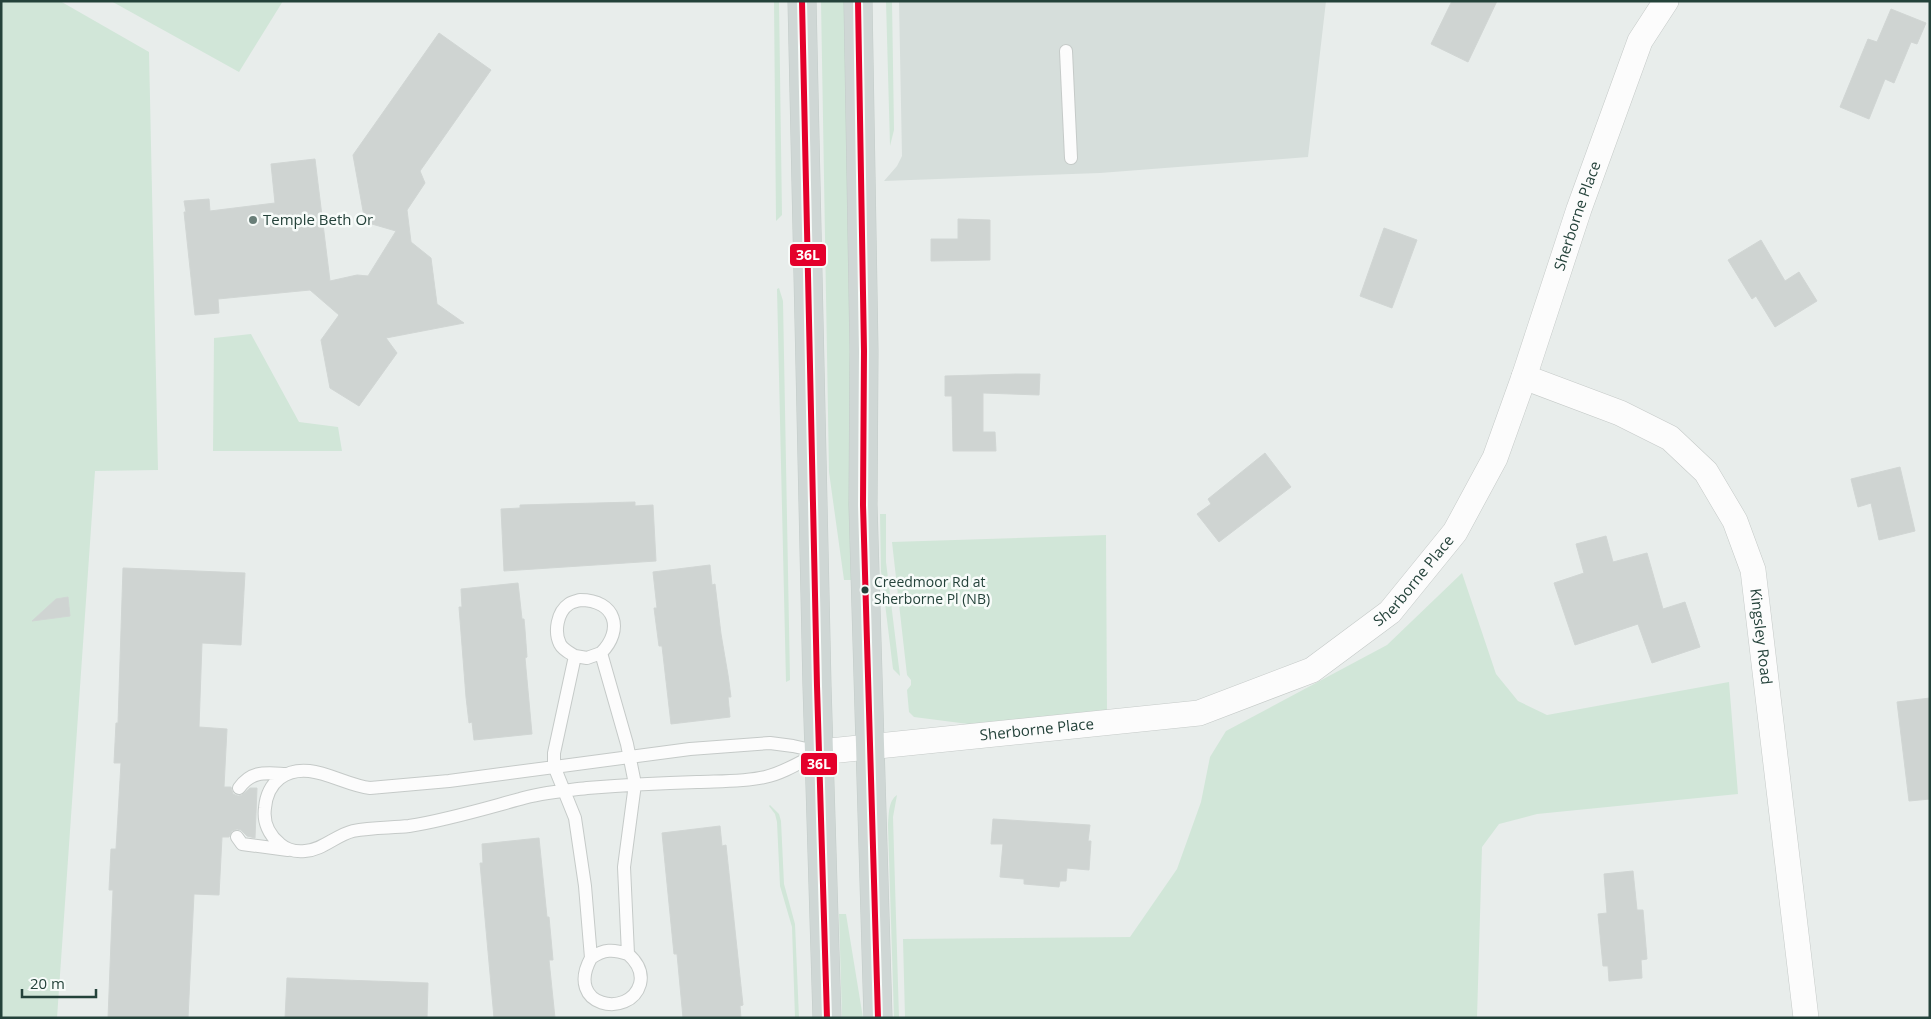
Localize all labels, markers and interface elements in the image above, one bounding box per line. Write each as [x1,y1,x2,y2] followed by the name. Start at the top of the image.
[1548,158,1605,273] street label: Sherborne Place
[263,209,373,229] place label: Temple Beth Or
[247,214,259,226] marker: Temple Beth Or
[789,243,827,267] line badge: 36L
[796,245,820,264] text: 36L
[1369,530,1458,630] street label: Sherborne Place
[874,572,990,608] place label: Creedmoor Rd at Sherborne Pl (NB)
[860,585,870,595] marker: Creedmoor Rd at Sherborne Pl (NB)
[1746,587,1777,686] street label: Kingsley Road
[979,713,1095,745] street label: Sherborne Place
[800,752,838,776] line badge: 36L
[807,754,831,773] text: 36L
[22,966,96,998] scale bar
[30,973,65,993] text: 20 m

